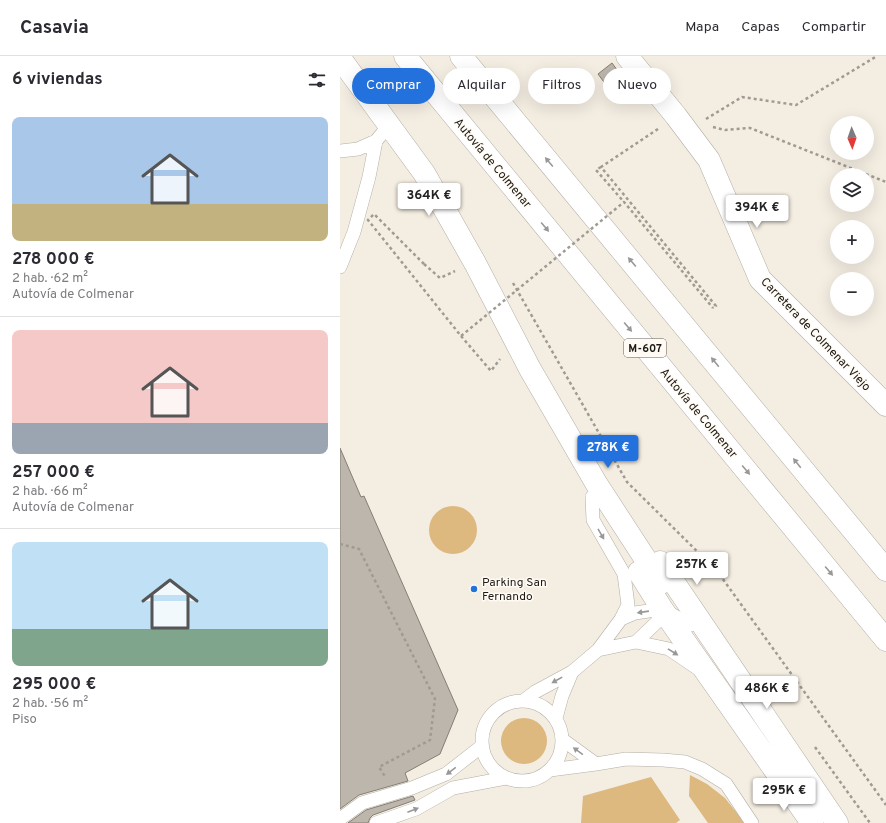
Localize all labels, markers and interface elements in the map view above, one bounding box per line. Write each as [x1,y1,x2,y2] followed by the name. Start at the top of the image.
[20,16,89,40] text: Casavia
[685,19,719,36] text: Mapa
[741,19,780,36] text: Capas
[802,19,866,36] text: Compartir
[352,68,435,104] chip: Comprar
[443,68,520,104] chip: Alquilar
[528,68,595,104] chip: Filtros
[603,68,671,104] chip: Nuevo
[12,69,103,91] text: 6 viviendas
[306,69,328,91] icon: filters
[450,115,535,212] street label: Autovía de Colmenar
[830,116,874,160] north arrow
[830,116,874,316] map controls
[134,143,206,215] icon: home
[545,157,554,167] one-way arrow
[830,168,874,212] button: layers
[396,183,462,217] pin: 364K €
[407,188,451,204] text: 364K €
[724,195,790,229] pin: 394K €
[735,200,779,216] text: 394K €
[830,220,874,264] button: +
[541,221,549,232] one-way arrow
[12,249,94,271] text: 278 000 €
[628,257,637,267] one-way arrow
[12,271,88,287] text: 2 hab. · 62 m²
[830,272,874,316] button: −
[757,274,874,395] street label: Carretera de Colmenar Viejo
[12,287,134,303] text: Autovía de Colmenar
[623,322,632,332] one-way arrow
[624,339,666,357] road number: M-607
[134,356,206,428] icon: home
[711,357,719,368] one-way arrow
[656,365,741,462] street label: Autovía de Colmenar
[575,435,641,469] pin: 278K €
[586,440,630,456] text: 278K €
[793,458,802,468] one-way arrow
[12,462,95,484] text: 257 000 €
[742,465,750,476] one-way arrow
[12,484,88,500] text: 2 hab. · 66 m²
[12,500,134,516] text: Autovía de Colmenar
[598,528,605,540] one-way arrow
[664,552,730,586] pin: 257K €
[675,557,719,573] text: 257K €
[824,565,833,576] one-way arrow
[134,568,206,640] icon: home
[482,575,547,605] place label: Parking San Fernando
[469,584,479,594] marker: Parking San Fernando
[637,609,649,615] one-way arrow
[667,649,679,656] one-way arrow
[12,674,96,696] text: 295 000 €
[734,676,800,710] pin: 486K €
[551,677,562,684] one-way arrow
[744,681,790,697] text: 486K €
[12,696,88,712] text: 2 hab. · 56 m²
[12,712,37,728] text: Piso
[573,747,584,755] one-way arrow
[446,766,456,774] one-way arrow
[751,778,817,812] pin: 295K €
[762,783,806,799] text: 295K €
[407,807,419,813] one-way arrow

